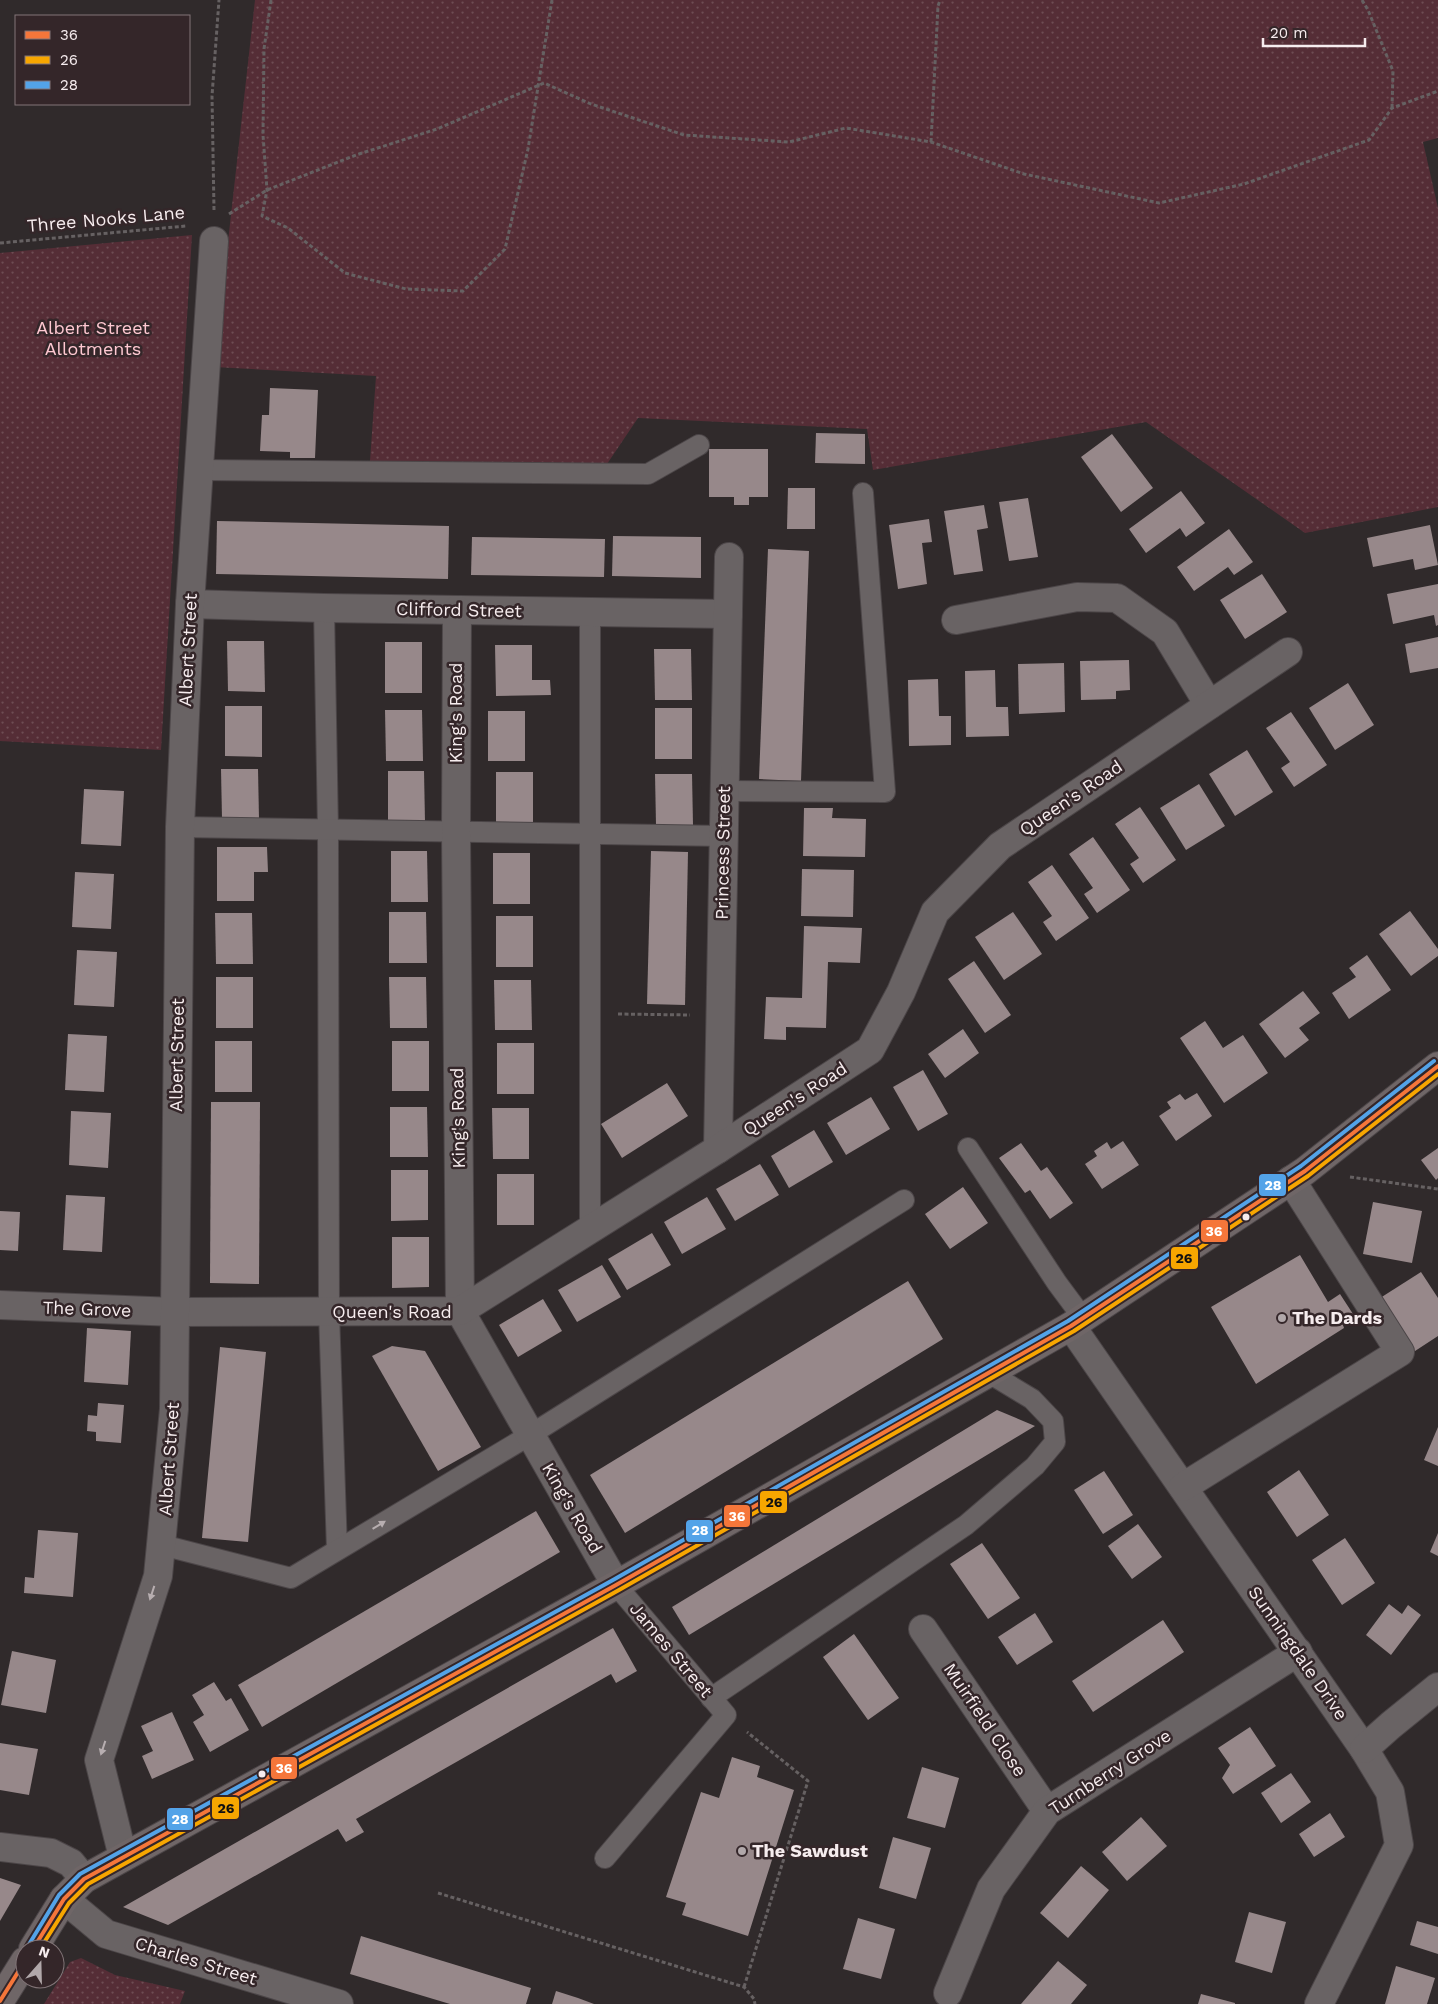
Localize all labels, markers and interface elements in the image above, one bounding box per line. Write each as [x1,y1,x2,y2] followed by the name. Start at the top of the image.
[15,15,190,105] legend
[1263,15,1366,47] scale bar
[1270,24,1308,42] text: 20 m
[60,26,78,44] text: 36
[60,51,78,69] text: 26
[60,76,78,94] text: 28
[26,201,186,236] street label: Three Nooks Lane
[36,317,150,359] park label: Albert Street Allotments
[174,592,201,707] street label: Albert Street
[396,598,523,621] street label: Clifford Street
[445,662,466,764] street label: King's Road
[1015,755,1126,840] street label: Queen's Road
[711,785,734,920] street label: Princess Street
[165,998,188,1112] street label: Albert Street
[739,1057,851,1140] street label: Queen's Road
[446,1067,469,1169] street label: King's Road
[1258,1173,1287,1197] line badge: 28
[1264,1177,1282,1193] text: 28
[1241,1212,1251,1222] unlabelled marker
[1200,1219,1229,1243] line badge: 36
[1206,1223,1223,1239] text: 36
[1170,1246,1199,1270] line badge: 26
[1176,1250,1193,1266] text: 26
[42,1296,132,1321] street label: The Grove
[332,1301,452,1322] street label: Queen's Road
[1292,1307,1382,1328] place label: The Dards
[1276,1312,1288,1324] marker: The Dards
[154,1401,183,1516] street label: Albert Street
[538,1459,607,1557] street label: King's Road
[759,1490,788,1514] line badge: 26
[766,1494,783,1510] text: 26
[723,1504,751,1528] line badge: 36
[729,1508,746,1524] text: 36
[685,1519,714,1543] line badge: 28
[373,1520,386,1529] one-way arrow
[691,1522,709,1538] text: 28
[1244,1582,1353,1724] street label: Sunningdale Drive
[148,1586,156,1601] one-way arrow
[626,1598,717,1702] street label: James Street
[940,1659,1031,1780] street label: Muirfield Close
[1045,1724,1175,1819] street label: Turnberry Grove
[98,1740,106,1755] one-way arrow
[270,1756,298,1780] line badge: 36
[276,1760,293,1776] text: 36
[257,1769,267,1779] unlabelled marker
[211,1796,240,1820] line badge: 26
[218,1800,235,1816] text: 26
[166,1807,194,1831] line badge: 28
[171,1811,189,1827] text: 28
[752,1840,868,1861] place label: The Sawdust
[736,1845,748,1857] marker: The Sawdust
[132,1932,260,1989] street label: Charles Street
[15,1939,65,1989] north arrow
[37,1942,52,1961] text: N

